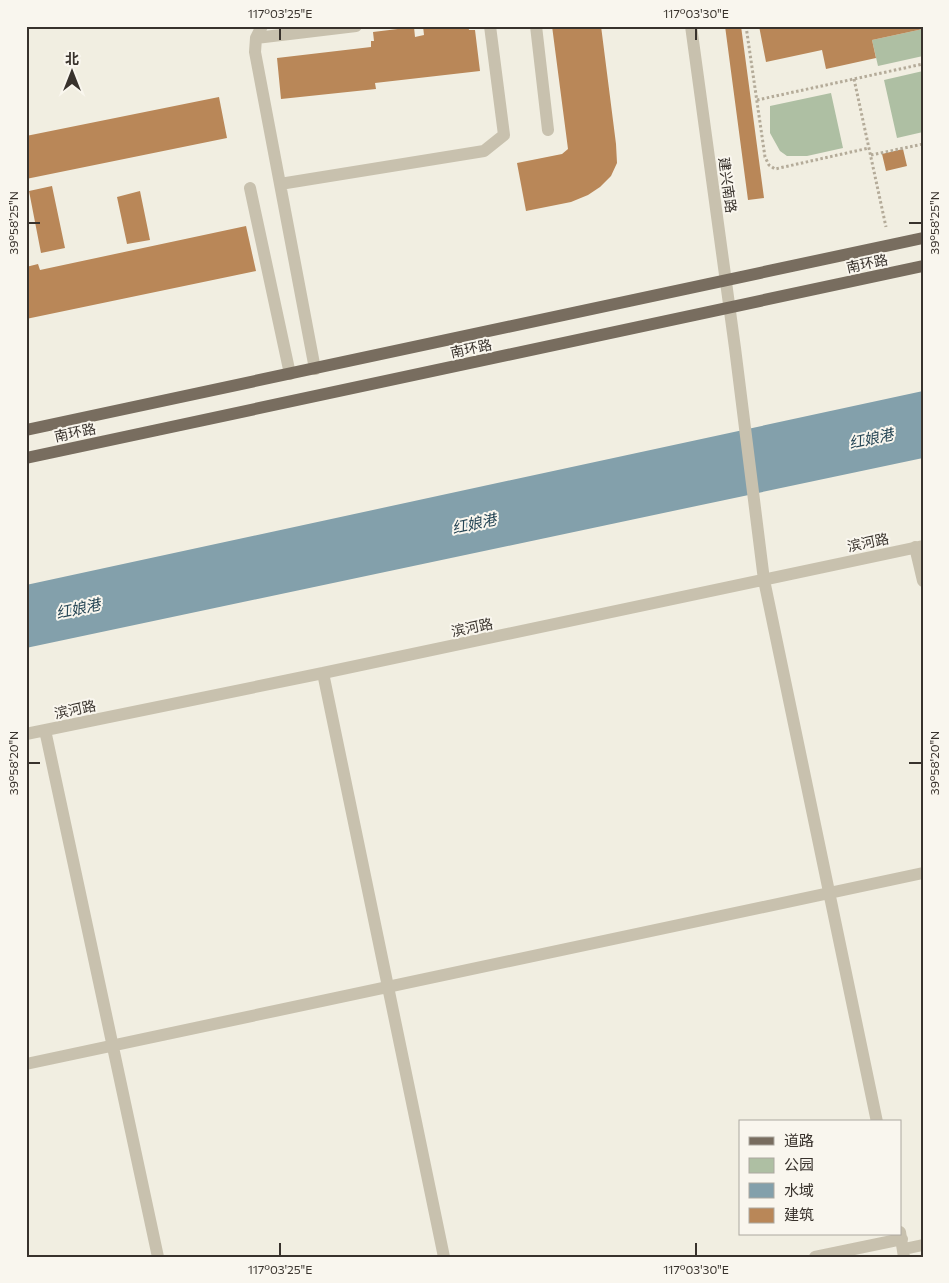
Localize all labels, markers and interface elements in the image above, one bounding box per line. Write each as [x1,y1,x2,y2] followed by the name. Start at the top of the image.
[248,6,312,20] text: 117°03'25"E
[663,6,729,20] text: 117°03'30"E
[48,48,98,98] north arrow
[65,50,79,67] text: 北
[716,156,740,214] street label: 建兴南路
[6,191,20,255] text: 39°58'25"N
[927,191,941,255] text: 39°58'25"N
[845,250,889,276] street label: 南环路
[449,335,493,361] street label: 南环路
[53,419,97,445] street label: 南环路
[847,424,897,451] water label: 红娘港
[450,509,500,536] water label: 红娘港
[846,529,890,555] street label: 滨河路
[54,594,104,621] water label: 红娘港
[450,614,494,640] street label: 滨河路
[53,696,97,722] street label: 滨河路
[6,731,20,795] text: 39°58'20"N
[927,731,941,795] text: 39°58'20"N
[739,1120,902,1236] legend
[784,1131,814,1149] text: 道路
[784,1155,814,1173] text: 公园
[784,1181,814,1199] text: 水域
[784,1205,814,1223] text: 建筑
[248,1262,312,1276] text: 117°03'25"E
[663,1262,729,1276] text: 117°03'30"E

